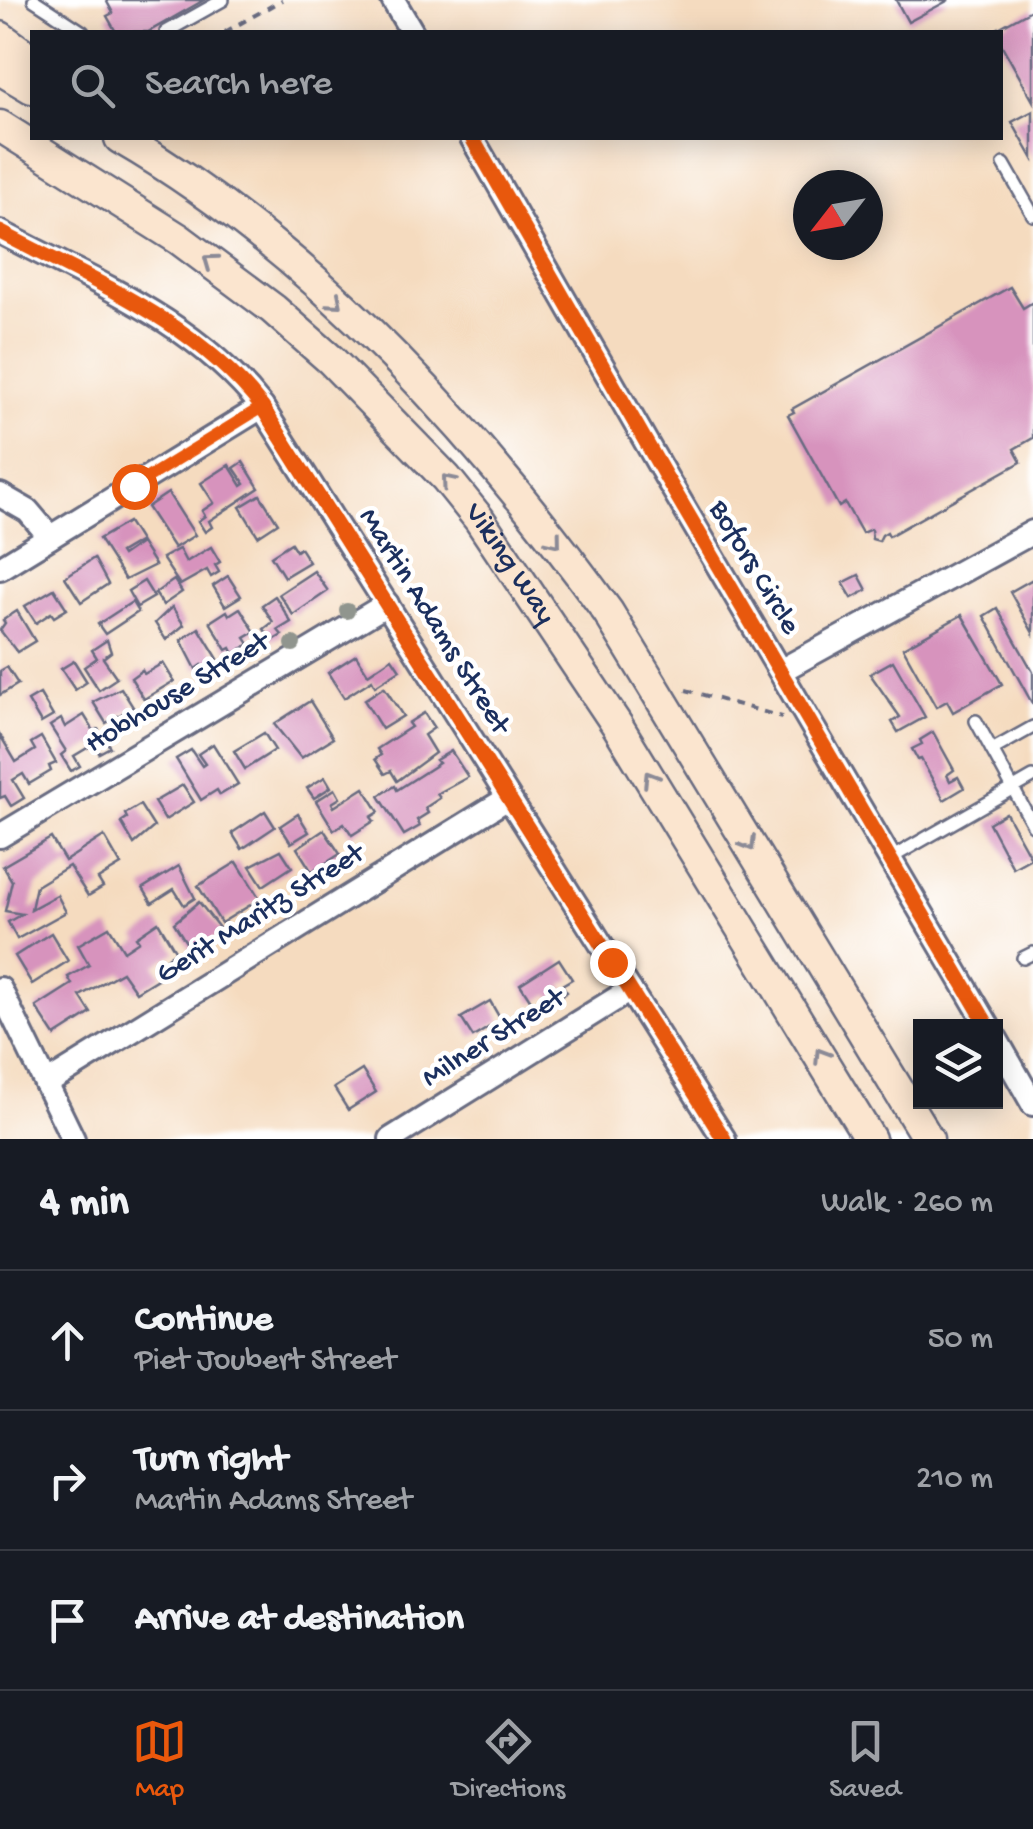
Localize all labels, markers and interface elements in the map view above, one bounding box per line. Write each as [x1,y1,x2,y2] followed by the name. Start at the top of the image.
[30,30,1003,140] search box
[65,58,120,113] icon: search
[145,63,332,107] text: Search here
[793,170,883,260] north arrow
[203,255,221,272] one-way arrow
[324,290,343,308] one-way arrow
[112,464,158,510] route start
[442,474,460,492] one-way arrow
[699,494,807,642] street label: Bofors Circle
[455,496,563,632] street label: Viking Way
[349,503,518,744] street label: Martin Adams Street
[543,530,561,548] one-way arrow
[80,624,278,763] street label: Hobhouse Street
[643,771,662,789] one-way arrow
[737,833,756,851] one-way arrow
[151,836,374,993] street label: Gerit Maritz Street
[590,940,636,986] route end
[416,980,574,1097] street label: Milner Street
[913,1019,1003,1109] map controls
[913,1019,1003,1109] button: layers
[814,1048,833,1066] one-way arrow
[40,1180,129,1229] text: 4 min
[821,1185,993,1223] text: Walk · 260 m
[135,1299,273,1343] text: Continue
[40,1313,95,1368] icon: ahead
[928,1321,993,1359] text: 50 m
[135,1343,396,1381] text: Piet Joubert Street
[135,1439,287,1483] text: Turn right
[40,1453,95,1508] icon: right
[916,1461,993,1499] text: 210 m
[135,1483,412,1521] text: Martin Adams Street
[40,1593,95,1648] icon: arrive
[135,1598,464,1642] text: Arrive at destination
[132,1714,187,1807] tab: Map
[451,1714,565,1807] tab: Directions
[829,1714,901,1807] tab: Saved

